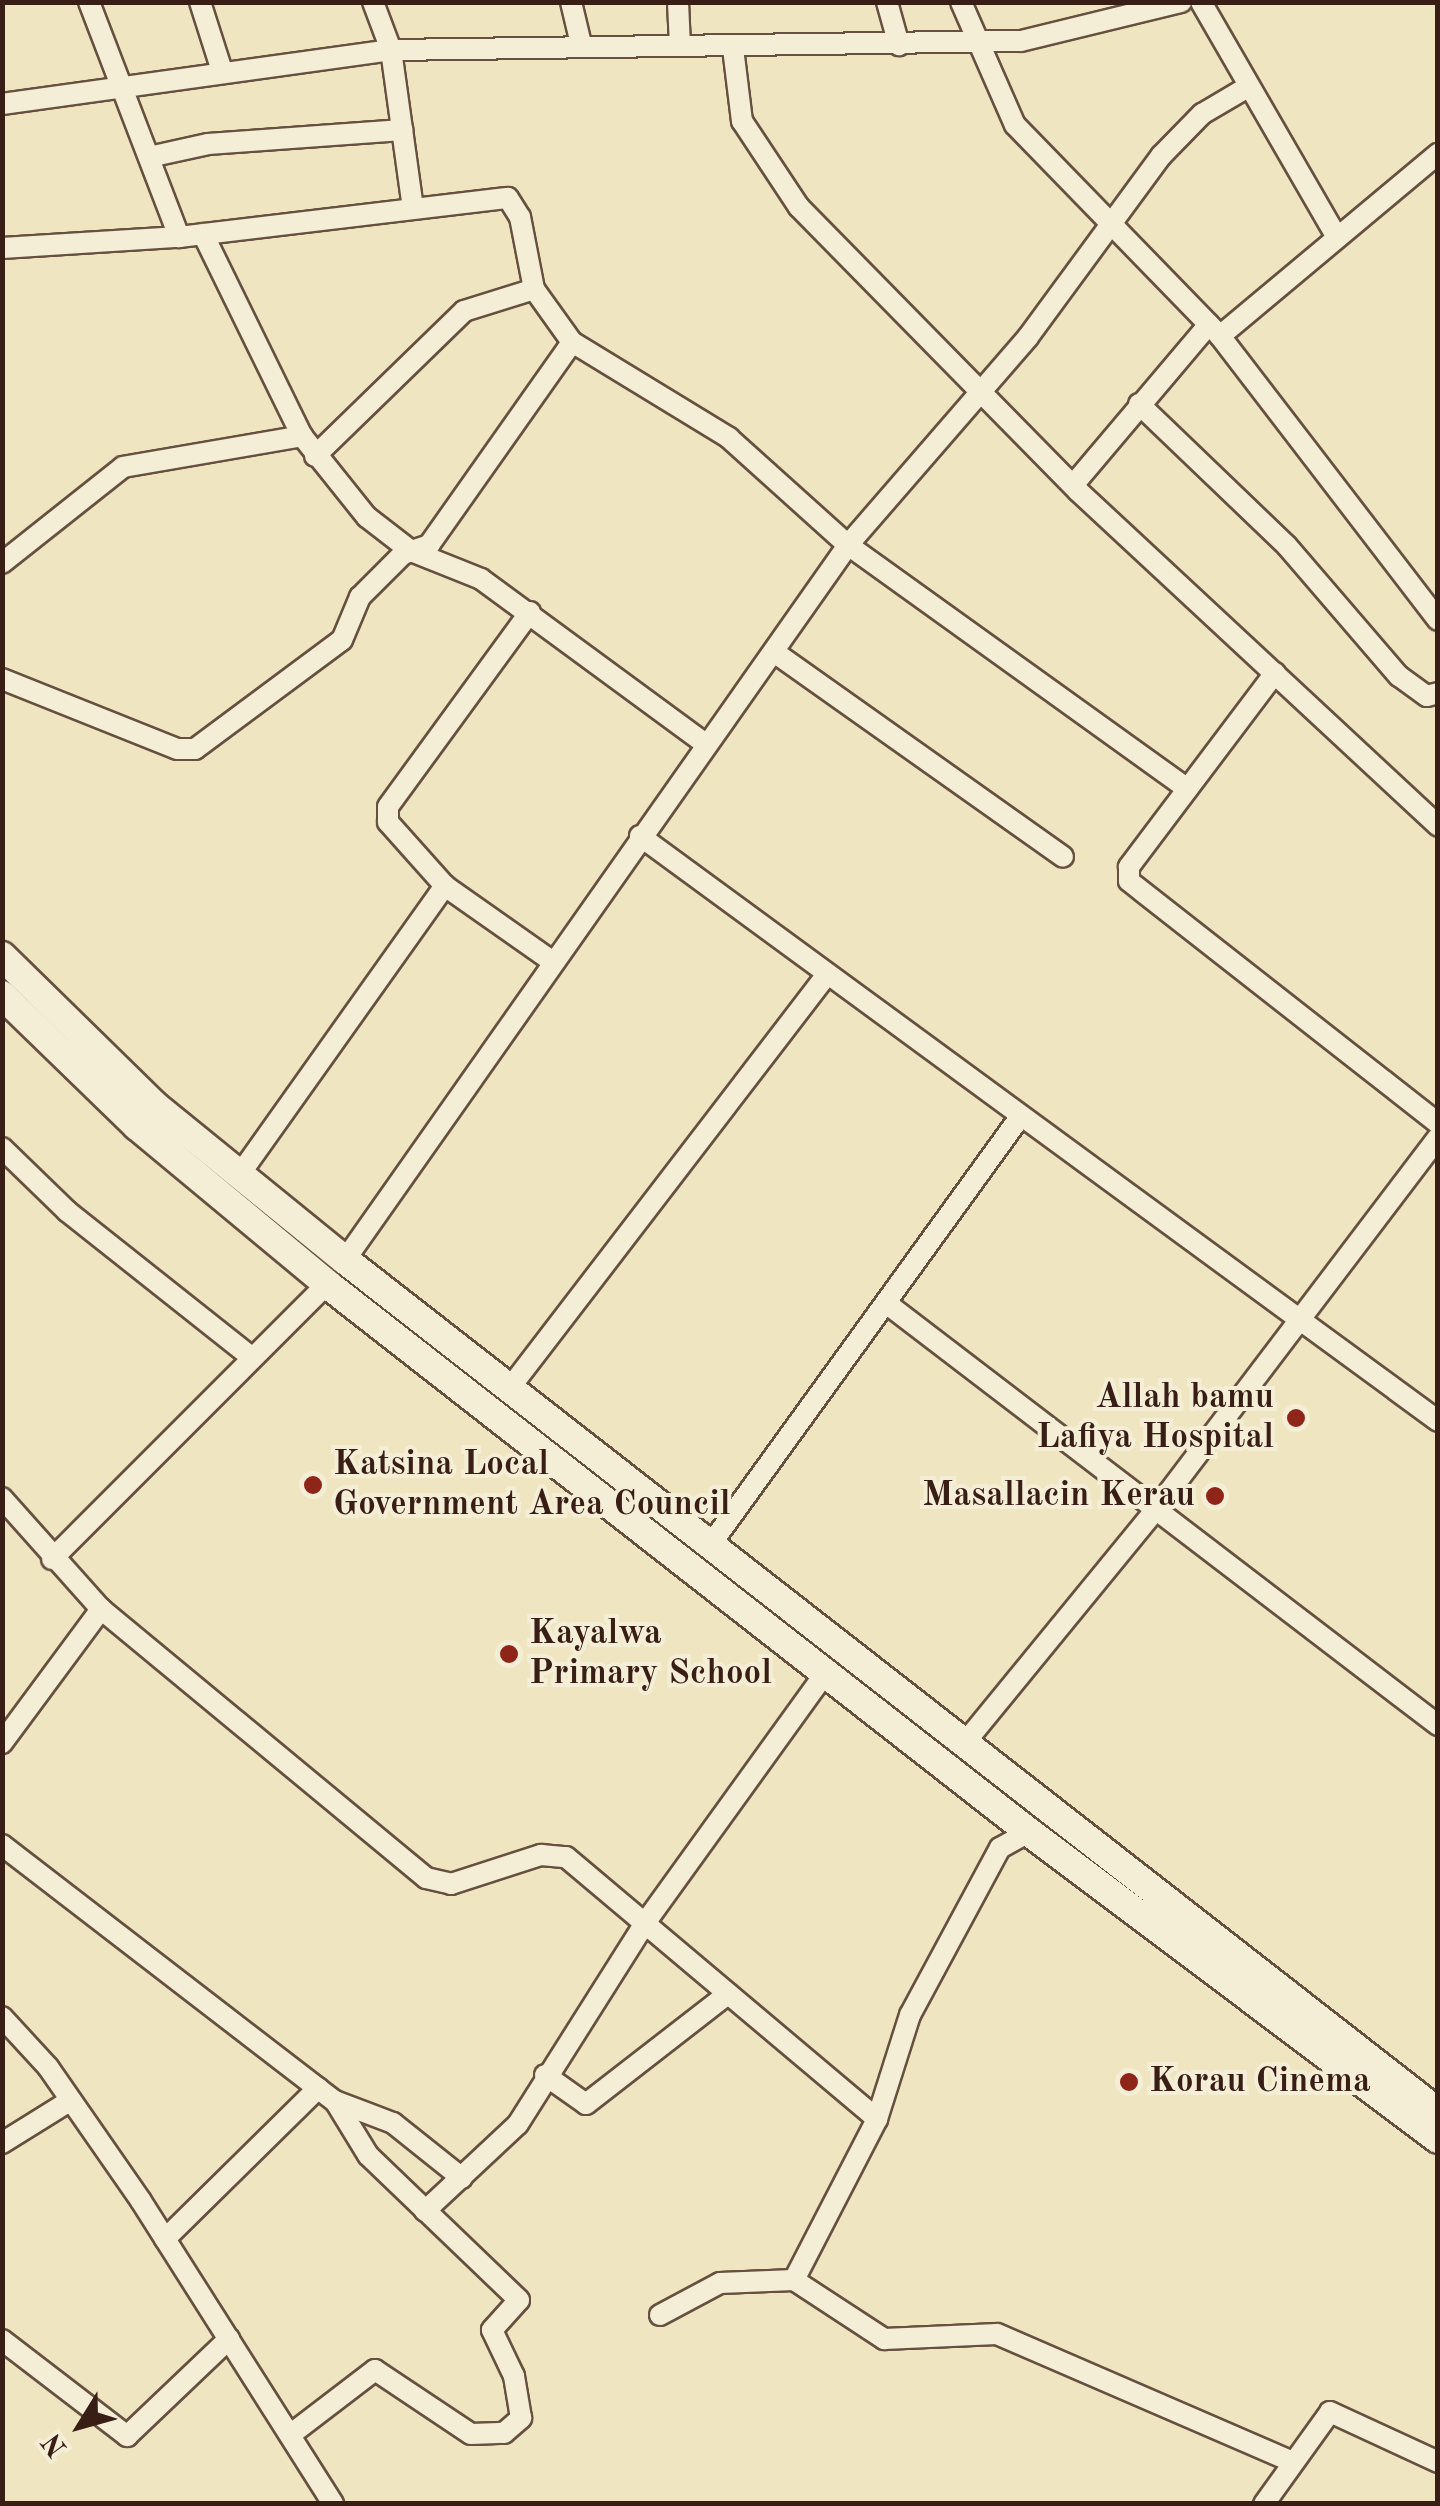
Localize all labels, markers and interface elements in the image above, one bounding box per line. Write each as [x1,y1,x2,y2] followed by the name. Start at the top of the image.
[1036,1377,1274,1459] place label: Allah bamu Lafiya Hospital
[1283,1405,1309,1431] marker: Allah bamu Lafiya Hospital
[333,1444,731,1526] place label: Katsina Local Government Area Council
[302,1474,324,1496] marker: Katsina Local Government Area Council
[922,1475,1195,1517] place label: Masallacin Kerau
[1204,1485,1226,1507] marker: Masallacin Kerau
[529,1613,772,1695] place label: Kayalwa Primary School
[498,1643,520,1665] marker: Kayalwa Primary School
[1149,2061,1371,2103] place label: Korau Cinema
[1118,2071,1140,2093] marker: Korau Cinema
[30,2376,130,2476] north arrow
[38,2427,74,2461] text: N

